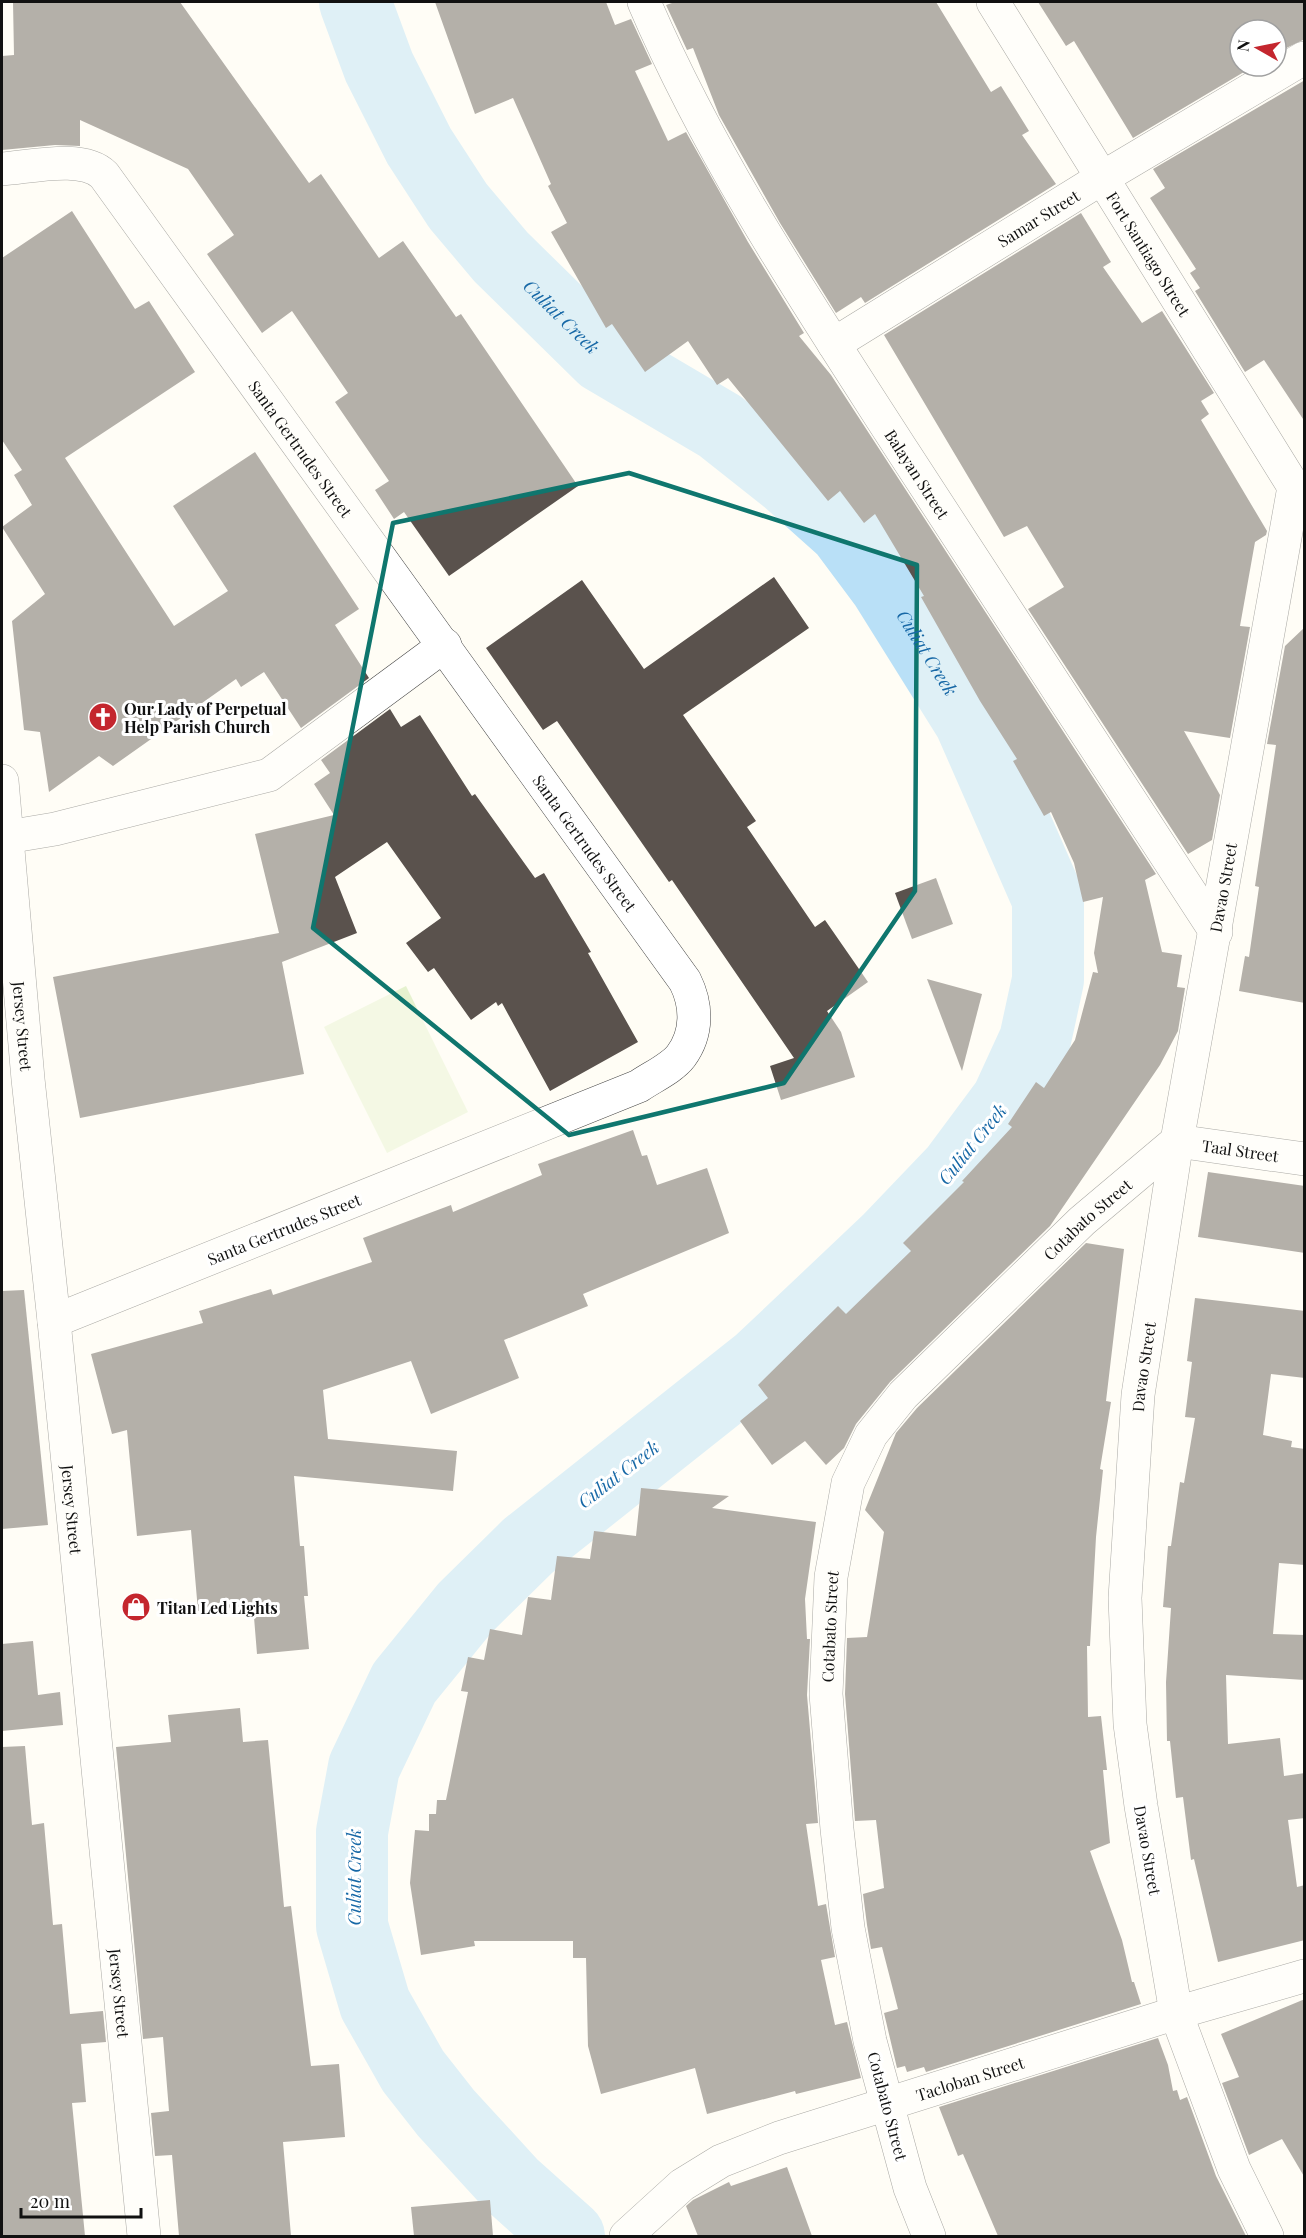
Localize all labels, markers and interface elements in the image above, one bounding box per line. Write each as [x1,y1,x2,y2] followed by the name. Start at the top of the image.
[1228,18,1288,78] north arrow
[1231,38,1254,53] text: N
[993,184,1083,251] street label: Samar Street
[1103,187,1196,320] street label: Fort Santiago Street
[519,274,605,359] water label: Culiat Creek
[245,376,358,521] street label: Santa Gertrudes Street
[881,425,955,523] street label: Balayan Street
[891,605,963,700] water label: Culiat Creek
[124,698,287,737] place label: Our Lady of Perpetual Help Parish Church
[87,701,119,733] church icon: Our Lady of Perpetual Help Parish Church
[529,770,642,915] street label: Santa Gertrudes Street
[1204,840,1241,934] street label: Davao Street
[9,979,38,1072] street label: Jersey Street
[932,1099,1012,1189] water label: Culiat Creek
[1201,1134,1280,1166] street label: Taal Street
[1038,1173,1136,1264] street label: Cotabato Street
[204,1188,364,1269] street label: Santa Gertrudes Street
[1126,1320,1160,1412] street label: Davao Street
[572,1435,664,1513] water label: Culiat Creek
[58,1463,87,1556] street label: Jersey Street
[816,1568,843,1683] street label: Cotabato Street
[120,1591,152,1623] shop icon: Titan Led Lights
[157,1597,278,1618] place label: Titan Led Lights
[1130,1803,1166,1897] street label: Davao Street
[342,1829,366,1925] water label: Culiat Creek
[105,1946,135,2039] street label: Jersey Street
[863,2049,913,2163] street label: Cotabato Street
[913,2051,1027,2105] street label: Tacloban Street
[21,2181,141,2219] scale bar
[30,2189,70,2213] text: 20 m

